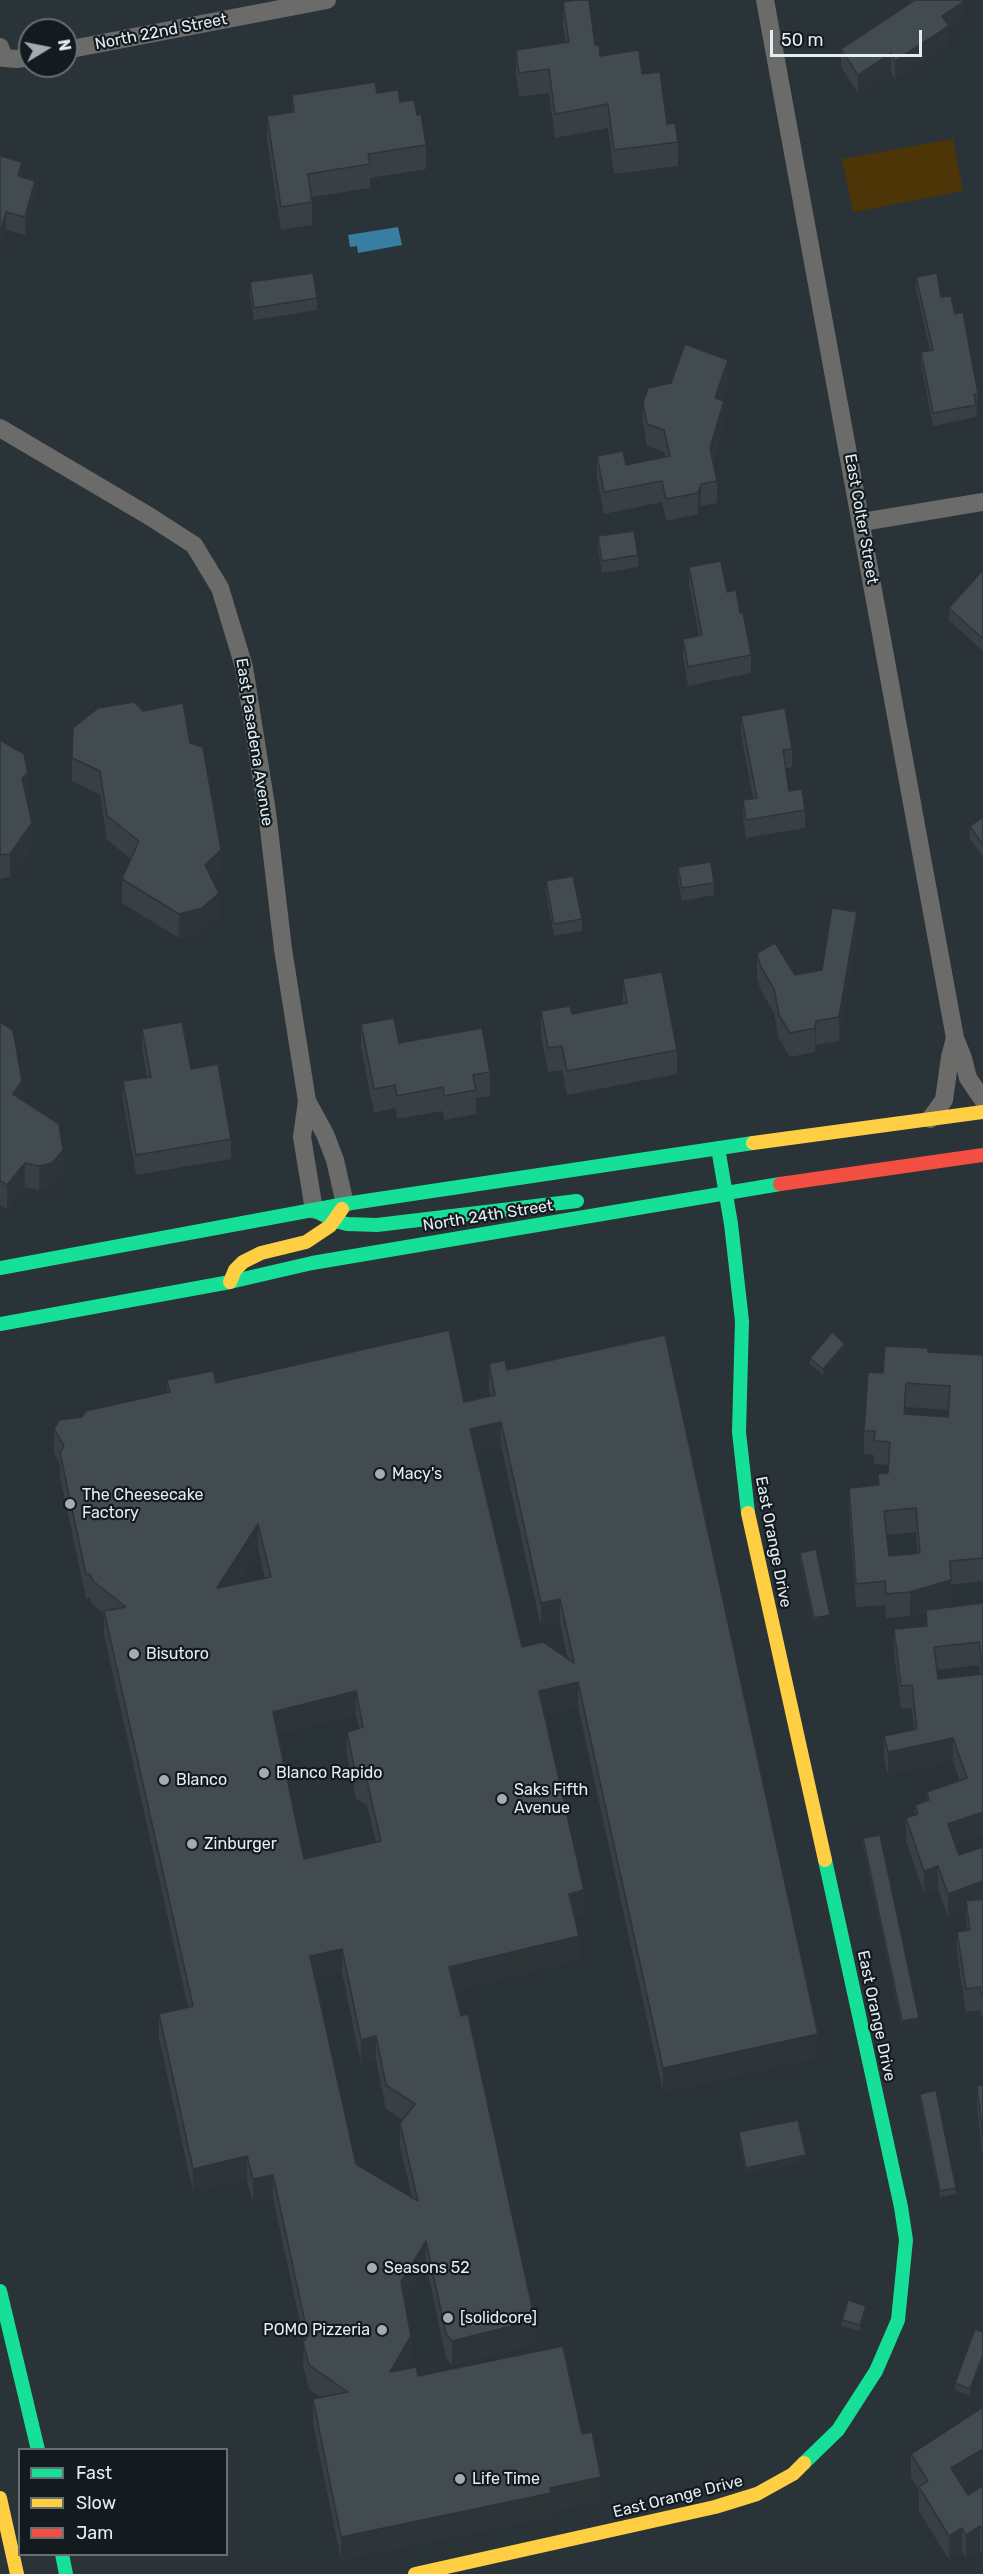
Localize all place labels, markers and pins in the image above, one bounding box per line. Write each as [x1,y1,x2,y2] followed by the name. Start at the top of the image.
[392,1464,442,1484] place label: Macy's
[373,1467,387,1481] marker: Macy's
[82,1485,203,1523] place label: The Cheesecake Factory
[63,1497,77,1511] marker: The Cheesecake Factory
[146,1644,209,1664] place label: Bisutoro
[127,1647,141,1661] marker: Bisutoro
[276,1763,382,1783] place label: Blanco Rapido
[257,1766,271,1780] marker: Blanco Rapido
[176,1770,227,1790] place label: Blanco
[157,1773,171,1787] marker: Blanco
[514,1780,588,1818] place label: Saks Fifth Avenue
[495,1792,509,1806] marker: Saks Fifth Avenue
[204,1834,277,1854] place label: Zinburger
[185,1837,199,1851] marker: Zinburger
[384,2258,470,2278] place label: Seasons 52
[365,2261,379,2275] marker: Seasons 52
[460,2308,537,2328] place label: [solidcore]
[441,2311,455,2325] marker: [solidcore]
[263,2320,370,2340] place label: POMO Pizzeria
[375,2323,389,2337] marker: POMO Pizzeria
[472,2469,540,2489] place label: Life Time
[453,2472,467,2486] marker: Life Time

